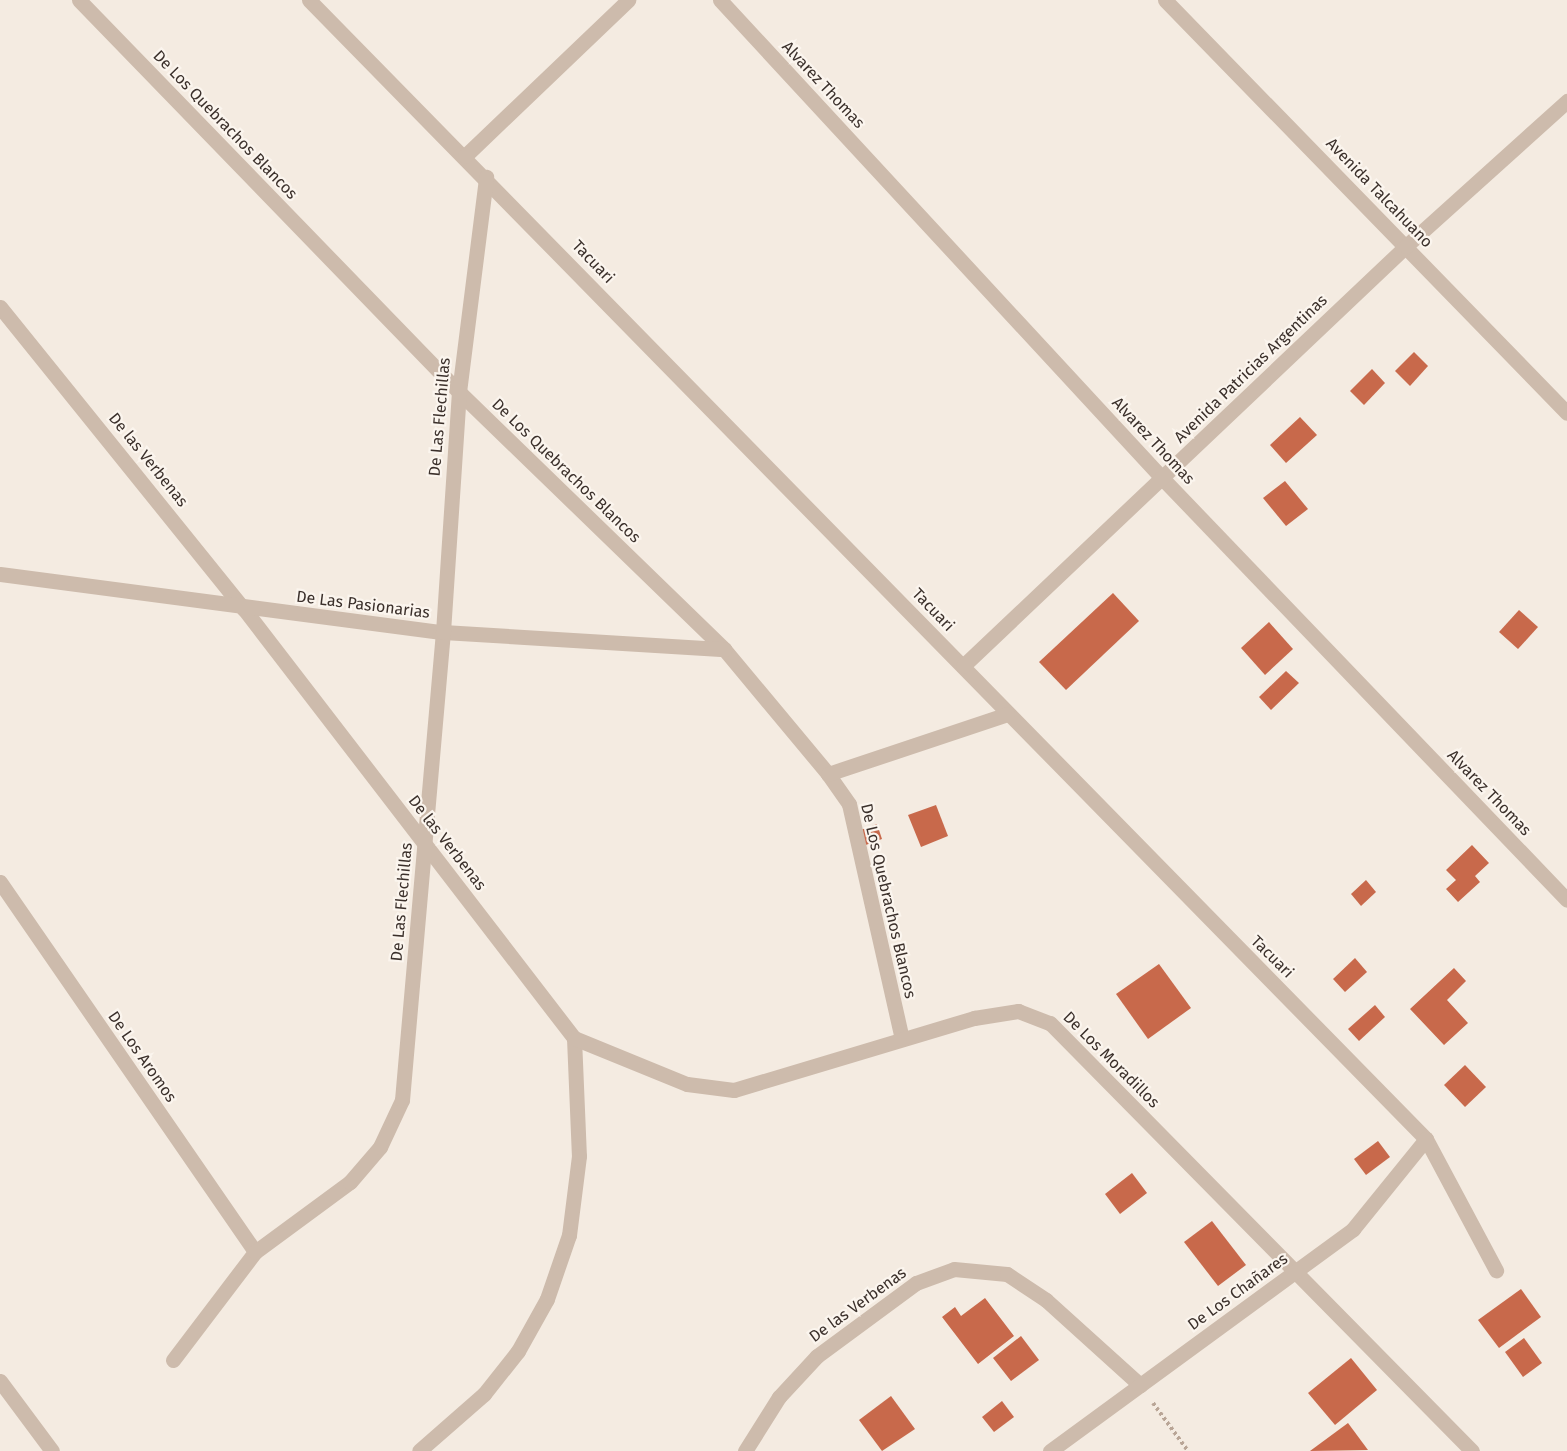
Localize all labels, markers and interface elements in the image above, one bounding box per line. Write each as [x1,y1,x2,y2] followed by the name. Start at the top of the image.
[778,37,868,133] street label: Alvarez Thomas
[149,47,301,203] street label: De Los Quebrachos Blancos
[1322,134,1436,252] street label: Avenida Talcahuano
[568,236,618,288] street label: Tacuari
[1171,291,1331,447] street label: Avenida Patricias Argentinas
[425,357,455,477] street label: De Las Flechillas
[1108,393,1198,489] street label: Alvarez Thomas
[488,395,644,547] street label: De Los Quebrachos Blancos
[104,409,192,511] street label: De las Verbenas
[908,584,958,636] street label: Tacuari
[295,587,431,623] street label: De Las Pasionarias
[1443,746,1535,840] street label: Alvarez Thomas
[404,792,490,894] street label: De las Verbenas
[856,802,920,1000] street label: De Los Quebrachos Blancos
[387,842,417,962] street label: De Las Flechillas
[1247,932,1297,982] street label: Tacuari
[104,1008,180,1106] street label: De Los Aromos
[1059,1008,1163,1112] street label: De Los Moradillos
[1184,1249,1292,1335] street label: De Los Chañares
[806,1263,910,1347] street label: De las Verbenas

